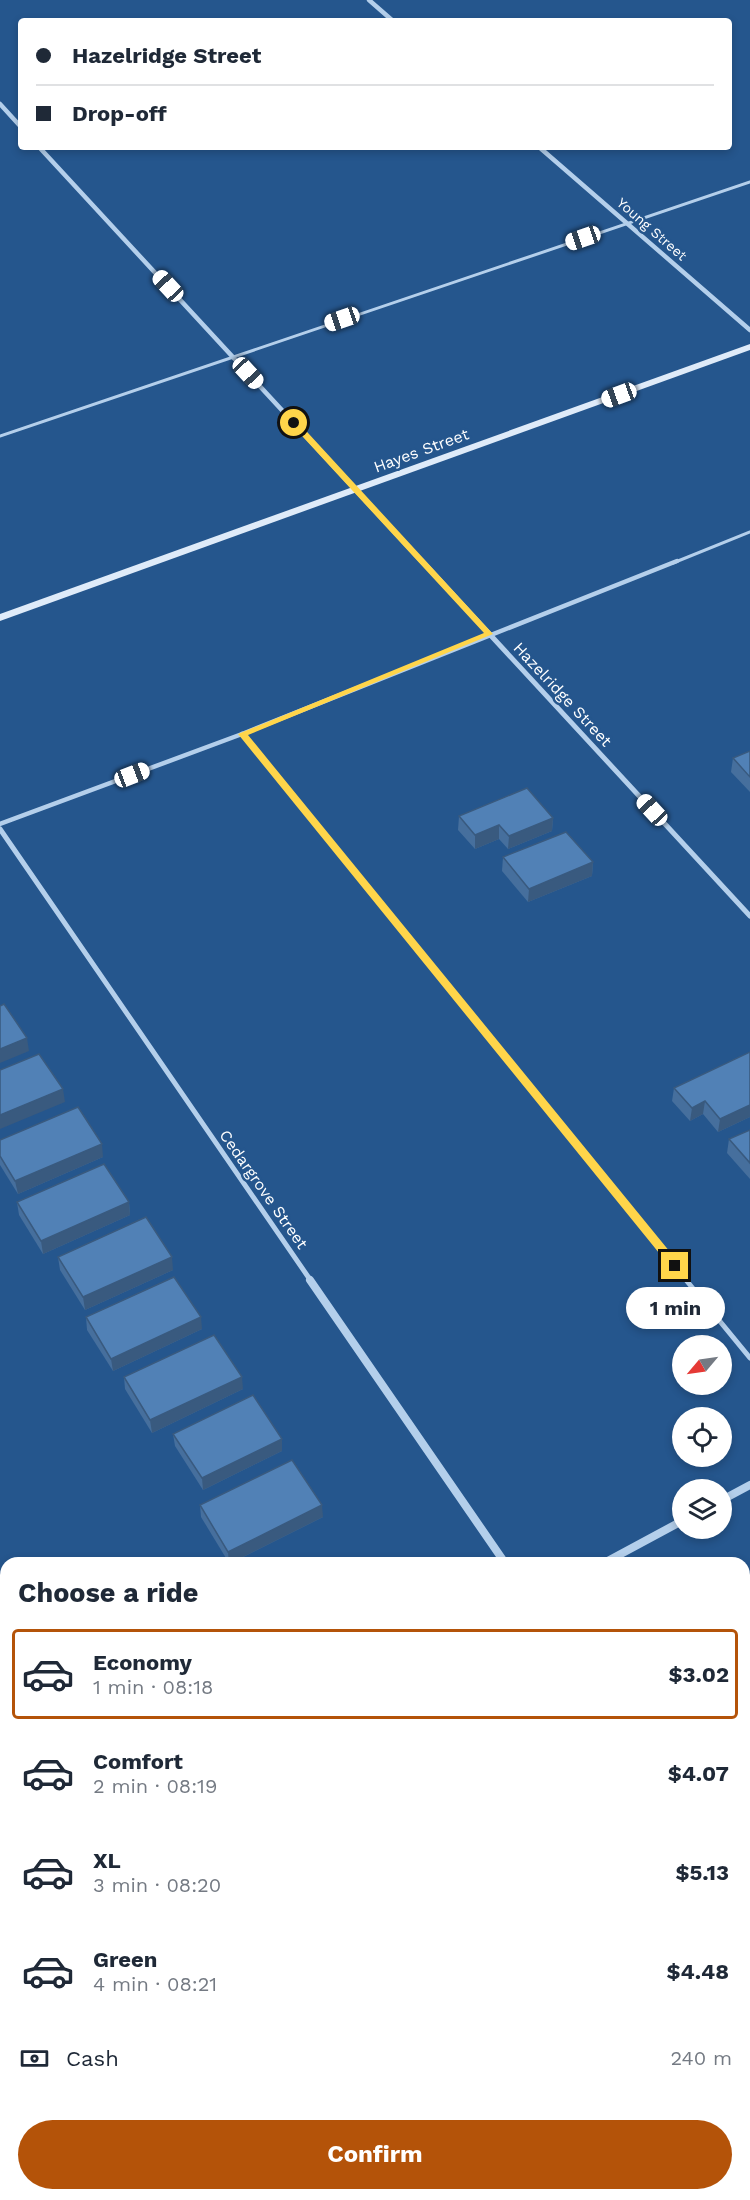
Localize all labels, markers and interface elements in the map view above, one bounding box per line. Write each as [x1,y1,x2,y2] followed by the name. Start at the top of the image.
[72,43,261,68] text: Hazelridge Street
[72,101,167,126] text: Drop-off
[614,194,690,264] street label: Young Street
[563,224,603,252] car
[149,267,187,305] car
[322,305,362,333] car
[229,354,267,392] car
[599,380,639,410] car
[280,409,307,436] route start
[371,424,472,476] street label: Hayes Street
[510,638,616,751] street label: Hazelridge Street
[112,760,152,790] car
[633,791,671,829] car
[215,1126,312,1253] street label: Cedargrove Street
[661,1252,688,1279] route end
[626,1287,724,1329] callout: 1 min
[650,1296,701,1320] text: 1 min
[672,1335,732,1395] north arrow
[672,1335,732,1539] map controls
[672,1407,732,1467] button: locate
[672,1479,732,1539] button: layers
[18,1577,198,1609] text: Choose a ride
[21,1647,75,1701] icon: car
[93,1650,192,1675] text: Economy
[668,1662,729,1687] text: $3.02
[93,1675,213,1699] text: 1 min · 08:18
[21,1746,75,1800] icon: car
[93,1749,183,1774] text: Comfort
[668,1761,729,1786] text: $4.07
[93,1774,217,1798] text: 2 min · 08:19
[21,1845,75,1899] icon: car
[93,1848,121,1873] text: XL
[675,1860,729,1885] text: $5.13
[93,1873,221,1897] text: 3 min · 08:20
[21,1944,75,1998] icon: car
[93,1947,157,1972] text: Green
[666,1959,729,1984] text: $4.48
[93,1972,217,1996] text: 4 min · 08:21
[18,2042,51,2075] icon: cash
[66,2046,119,2071] text: Cash
[670,2046,732,2070] text: 240 m
[18,2120,732,2189] button: Confirm

